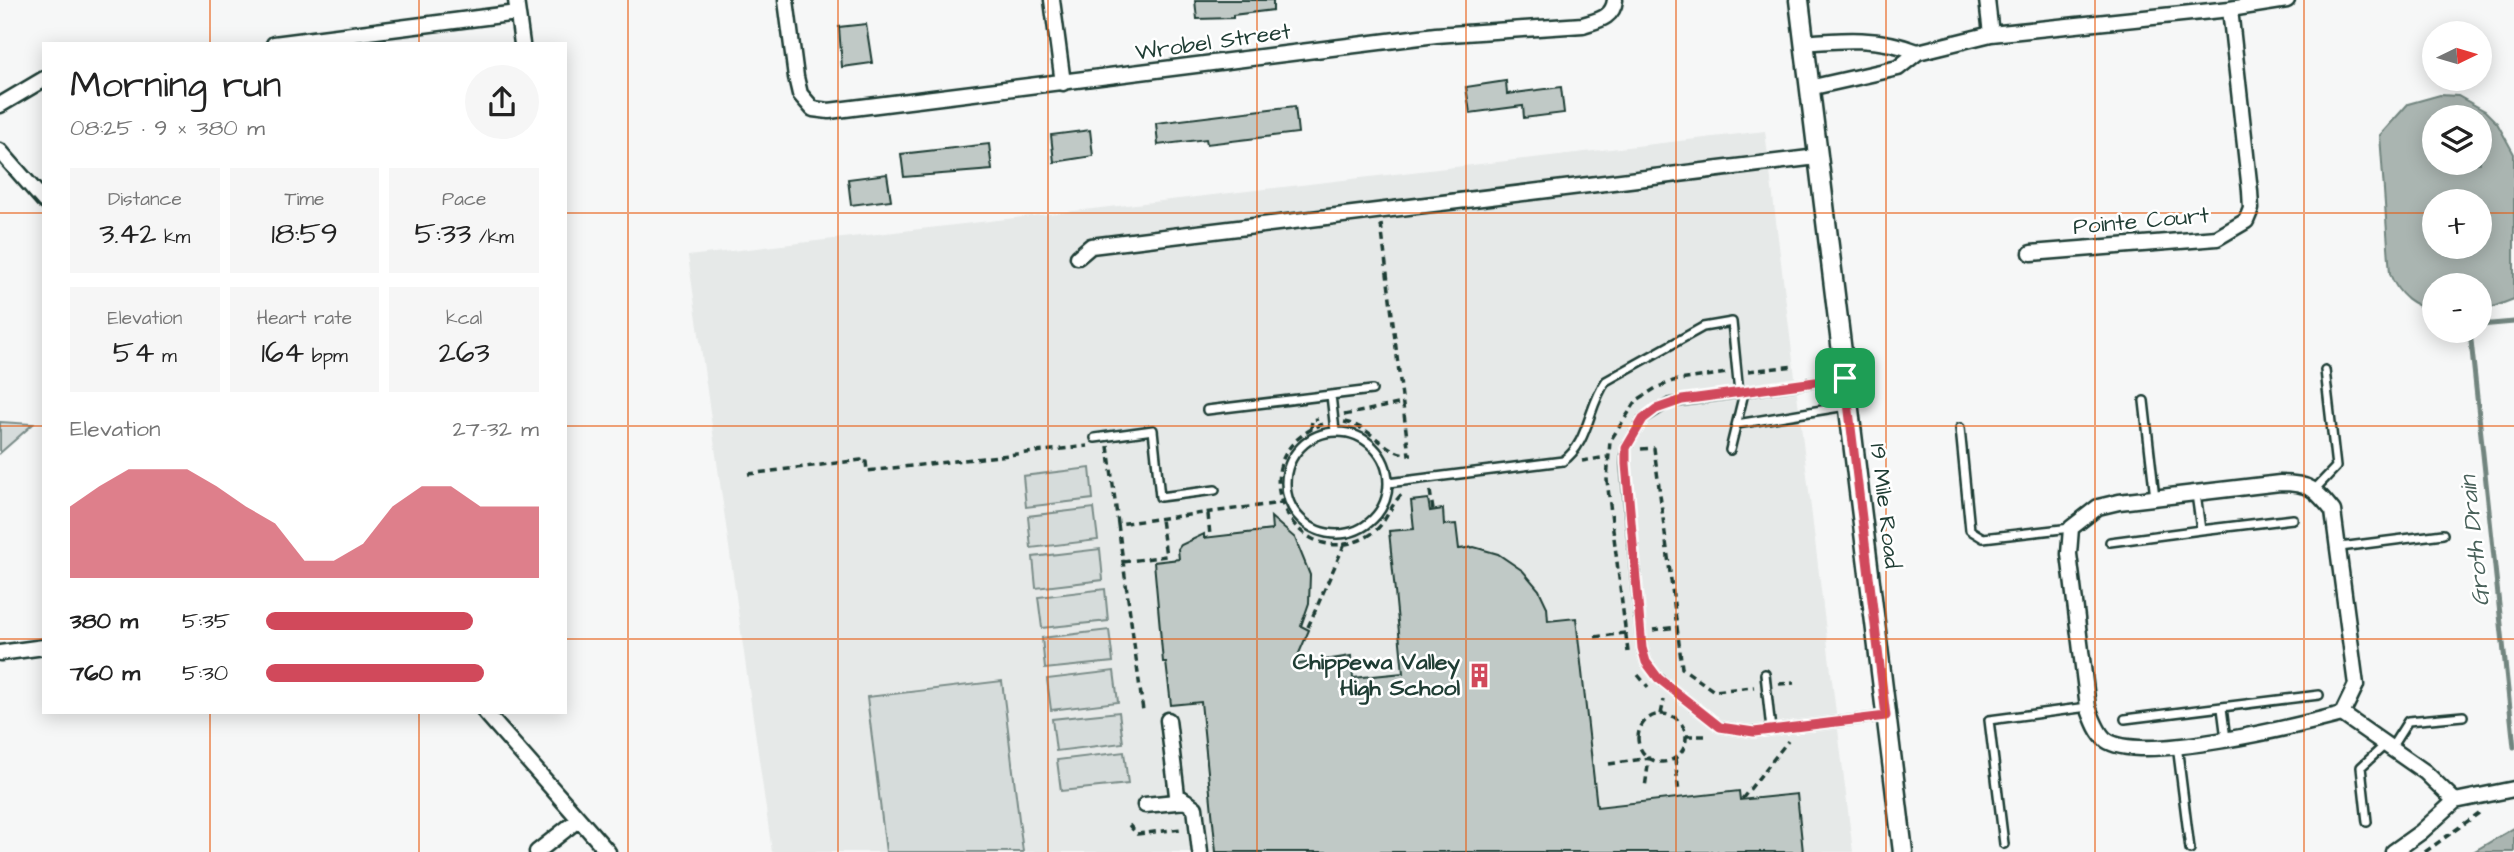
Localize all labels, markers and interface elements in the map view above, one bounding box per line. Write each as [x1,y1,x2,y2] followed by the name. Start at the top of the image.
[1133,15,1293,69] street label: Wrobel Street
[2422,21,2492,91] north arrow
[2422,21,2492,343] map controls
[70,60,282,112] text: Morning run
[465,65,539,139] button: share
[2422,105,2492,175] button: layers
[70,112,265,144] text: 08:25 · 9 × 380 m
[108,186,182,213] text: Distance
[285,186,324,213] text: Time
[442,186,486,213] text: Pace
[2422,189,2492,259] button: +
[2072,199,2211,243] street label: Pointe Court
[99,213,156,255] text: 3.42
[271,213,338,255] text: 18:59
[414,213,471,255] text: 5:33
[156,224,190,251] text: km
[471,224,514,251] text: /km
[2422,273,2492,343] button: −
[107,305,182,332] text: Elevation
[257,305,352,332] text: Heart rate
[446,305,482,332] text: kcal
[113,332,154,374] text: 54
[261,332,304,374] text: 164
[439,332,490,374] text: 263
[154,343,177,370] text: m
[304,343,348,370] text: bpm
[1815,348,1875,408] pin
[1826,359,1864,397] icon: arrive
[70,413,161,445] text: Elevation
[453,413,539,445] text: 27–32 m
[1861,442,1909,571] street label: 19 Mile Road
[2451,472,2499,608] water label: Groth Drain
[70,605,138,637] text: 380 m
[182,605,230,637] text: 5:35
[1293,646,1460,705] place label: Chippewa Valley High School
[70,657,140,689] text: 760 m
[182,657,228,689] text: 5:30
[1466,661,1494,689] building icon: Chippewa Valley High School

